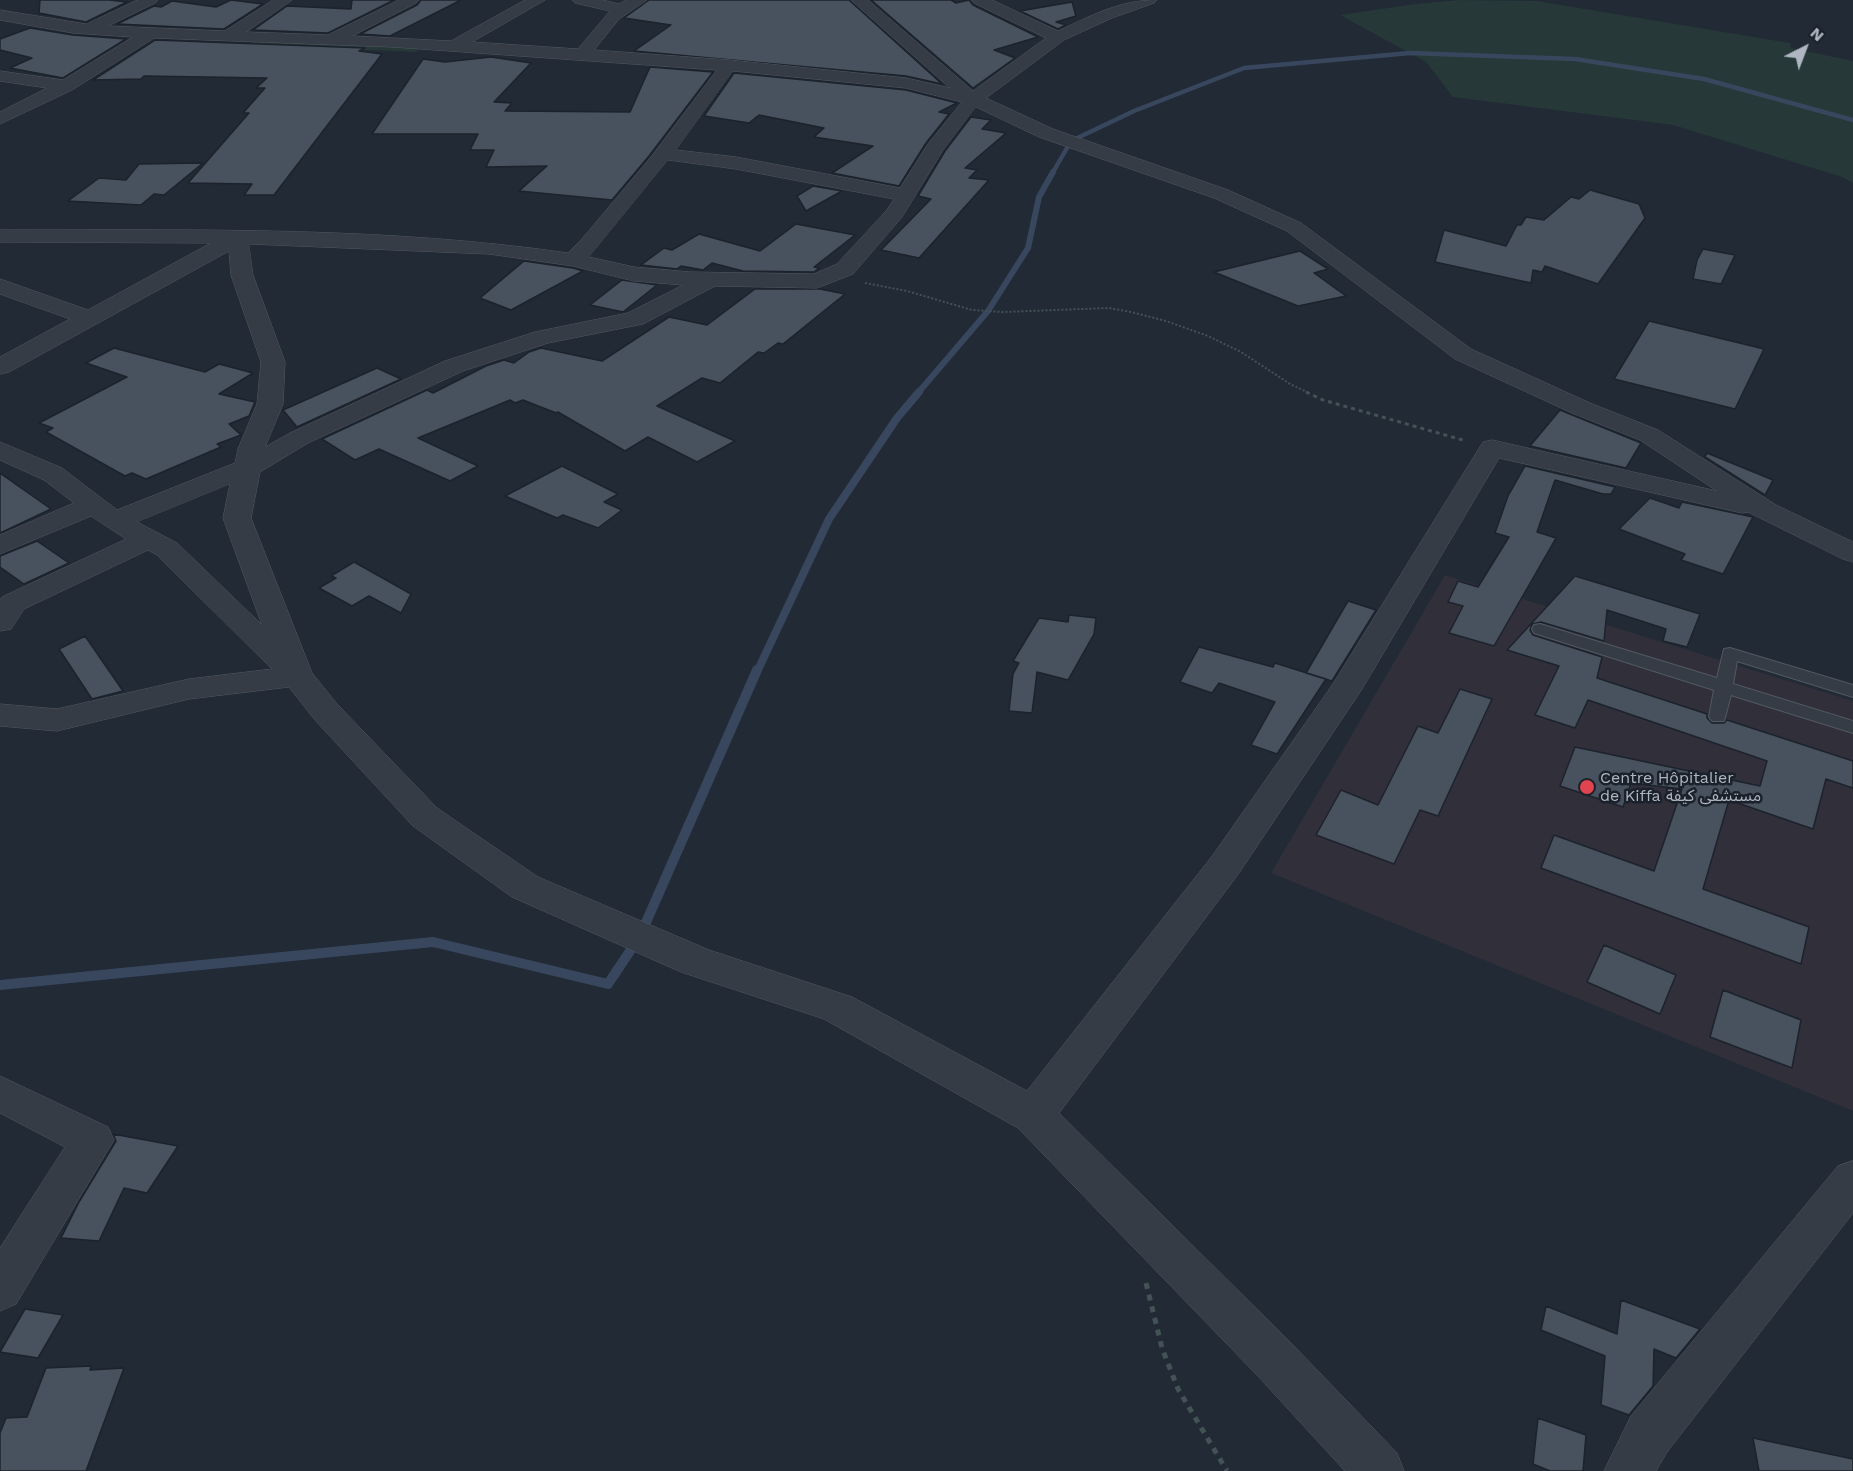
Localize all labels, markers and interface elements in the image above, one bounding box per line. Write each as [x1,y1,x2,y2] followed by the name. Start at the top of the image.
[1775,18,1835,78] north arrow
[1807,23,1828,45] text: N
[1600,768,1761,806] place label: Centre Hôpitalier de Kiffa مستشفى كيفة
[1578,778,1596,796] marker: Centre Hôpitalier de Kiffa مستشفى كيفة

